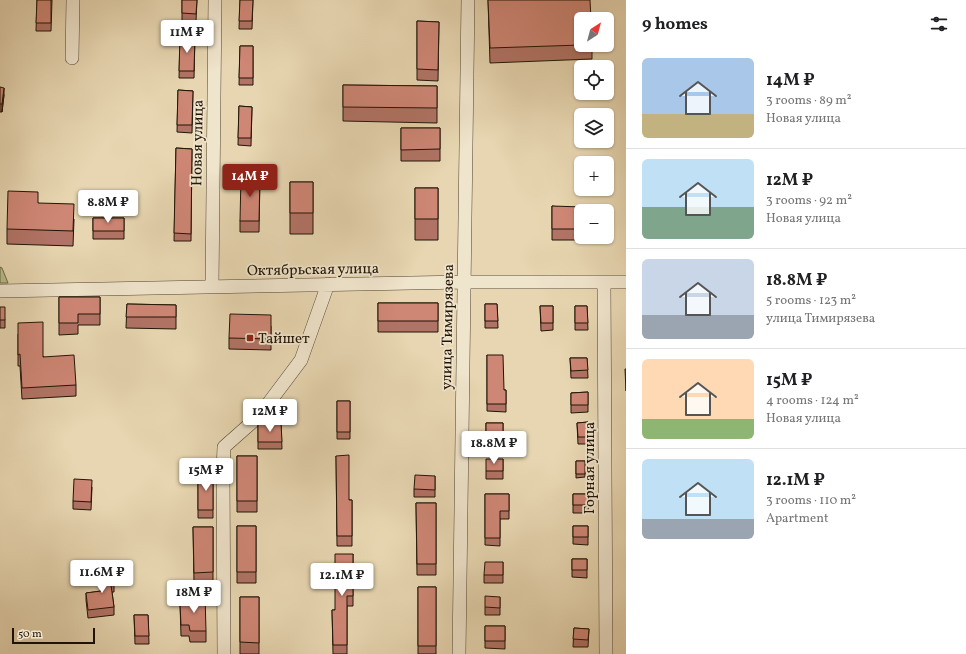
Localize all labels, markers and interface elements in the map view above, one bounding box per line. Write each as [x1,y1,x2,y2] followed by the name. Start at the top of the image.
[574,12,614,52] north arrow
[574,12,614,244] map controls
[642,13,708,36] text: 9 homes
[928,13,950,35] icon: filters
[159,20,215,54] pin: 11M ₽
[170,24,204,42] text: 11M ₽
[574,60,614,100] button: locate
[766,69,815,92] text: 14M ₽
[674,74,722,122] icon: home
[766,92,852,110] text: 3 rooms · 89 m²
[187,100,210,186] street label: Новая улица
[574,108,614,148] button: layers
[766,110,841,128] text: Новая улица
[574,156,614,196] button: +
[222,164,278,198] pin: 14M ₽
[231,168,269,186] text: 14M ₽
[766,169,813,192] text: 12M ₽
[674,175,722,223] icon: home
[75,190,141,224] pin: 8.8M ₽
[766,192,852,210] text: 3 rooms · 92 m²
[87,194,129,212] text: 8.8M ₽
[574,204,614,244] button: −
[766,210,841,228] text: Новая улица
[247,259,379,282] street label: Октябрьская улица
[437,264,460,390] street label: улица Тимирязева
[766,269,827,292] text: 18.8M ₽
[674,275,722,323] icon: home
[766,292,856,310] text: 5 rooms · 123 m²
[766,310,875,328] text: улица Тимирязева
[258,329,310,350] place label: Тайшет
[245,333,255,343] marker: Тайшет
[766,369,813,392] text: 15M ₽
[674,375,722,423] icon: home
[766,392,859,410] text: 4 rooms · 124 m²
[242,399,298,433] pin: 12M ₽
[252,403,288,421] text: 12M ₽
[766,410,841,428] text: Новая улица
[580,422,601,514] street label: Горная улица
[457,431,531,465] pin: 18.8M ₽
[471,435,517,453] text: 18.8M ₽
[178,458,234,492] pin: 15M ₽
[188,462,224,480] text: 15M ₽
[766,469,825,492] text: 12.1M ₽
[674,475,722,523] icon: home
[766,492,856,510] text: 3 rooms · 110 m²
[766,510,829,528] text: Apartment
[65,560,139,594] pin: 11.6M ₽
[305,563,379,597] pin: 12.1M ₽
[79,564,125,582] text: 11.6M ₽
[320,567,364,585] text: 12.1M ₽
[166,580,222,614] pin: 18M ₽
[176,584,212,602] text: 18M ₽
[12,626,95,645] scale bar
[18,627,42,642] text: 50 m

